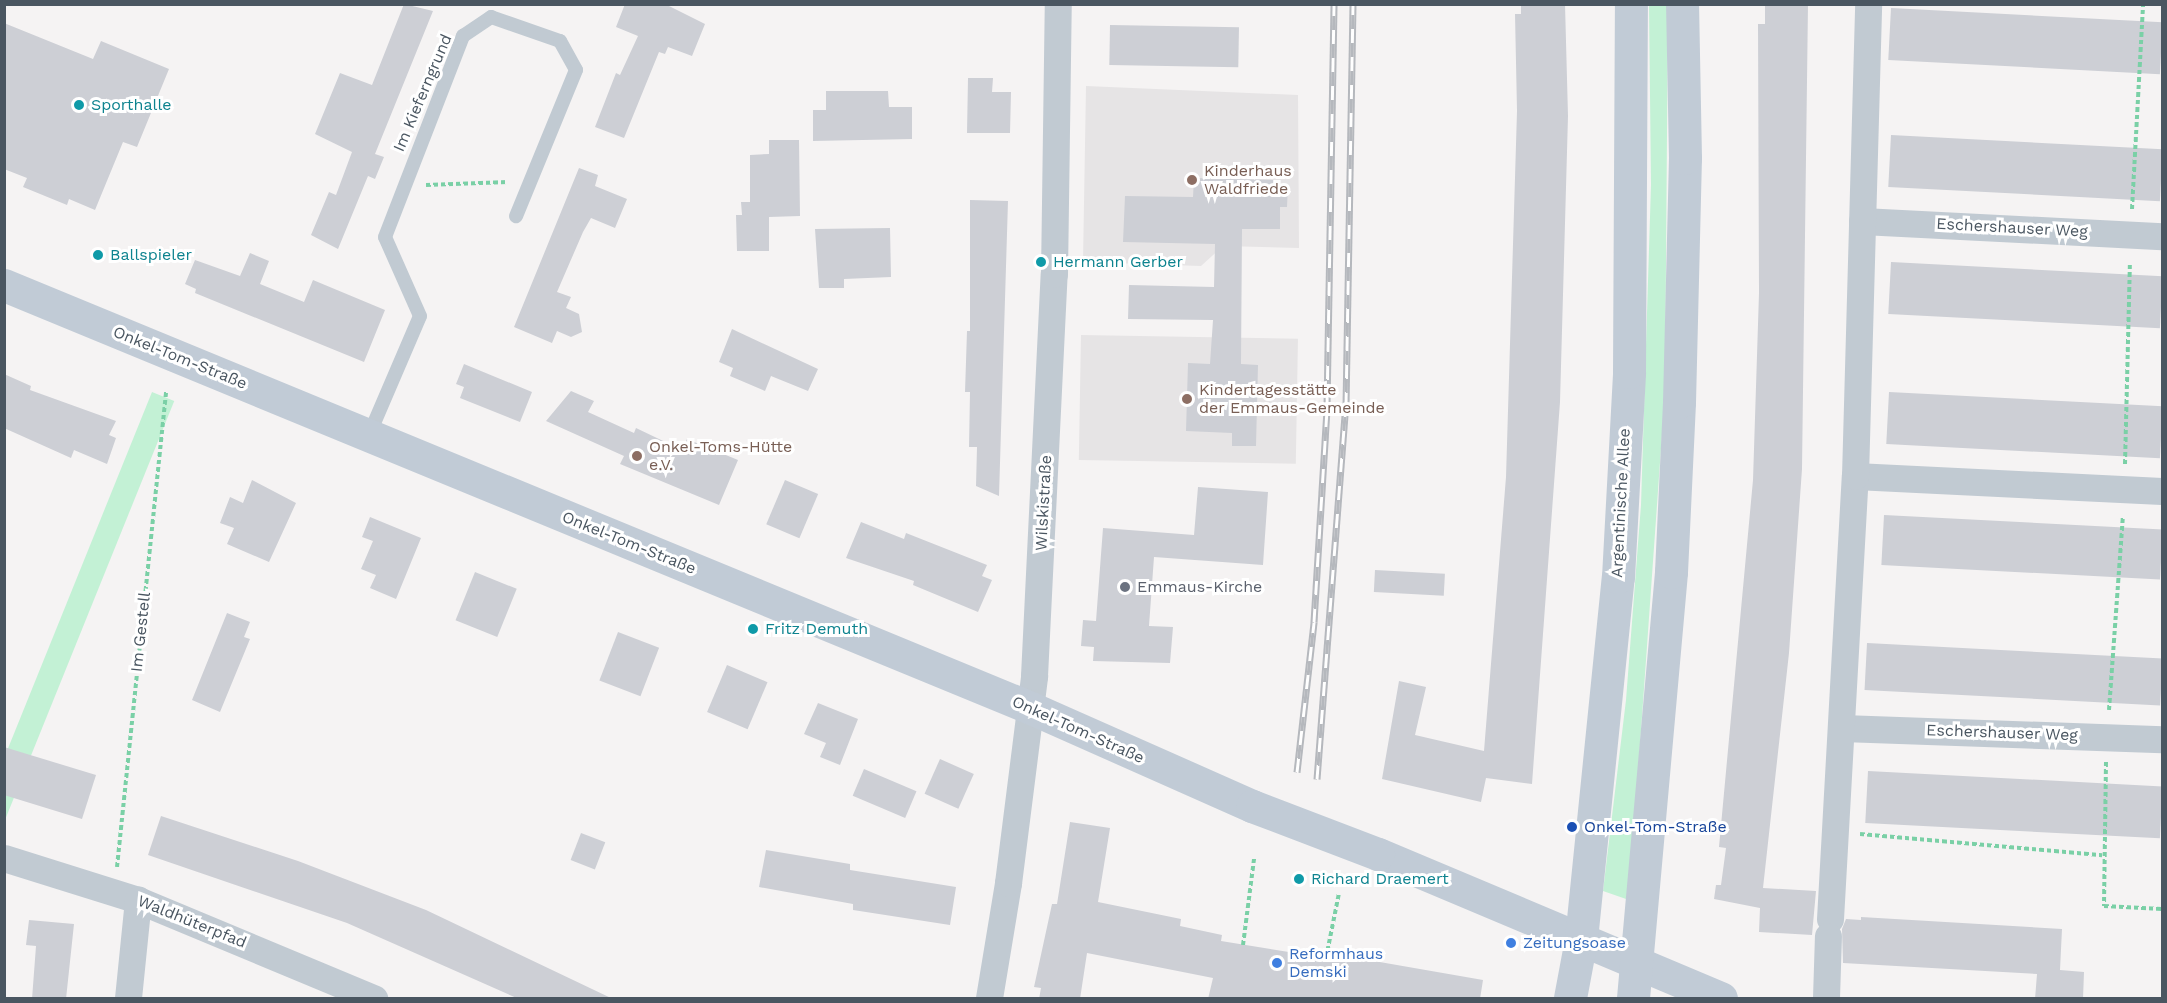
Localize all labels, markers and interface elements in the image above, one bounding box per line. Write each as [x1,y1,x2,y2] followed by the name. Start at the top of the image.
[390,31,456,155] street label: Im Kieferngrund
[91,95,172,115] place label: Sporthalle
[72,98,86,112] marker: Sporthalle
[1204,161,1292,199] place label: Kinderhaus Waldfriede
[1185,173,1199,187] marker: Kinderhaus Waldfriede
[1935,214,2089,242] street label: Eschershauser Weg
[110,245,192,265] place label: Ballspieler
[91,248,105,262] marker: Ballspieler
[1053,252,1183,272] place label: Hermann Gerber
[1034,255,1048,269] marker: Hermann Gerber
[110,322,250,394] street label: Onkel-Tom-Straße
[1199,380,1385,418] place label: Kindertagesstätte der Emmaus-Gemeinde
[1180,392,1194,406] marker: Kindertagesstätte der Emmaus-Gemeinde
[1607,428,1635,578] street label: Argentinische Allee
[649,437,792,475] place label: Onkel-Toms-Hütte e.V.
[630,449,644,463] marker: Onkel-Toms-Hütte e.V.
[1032,455,1056,551] street label: Wilskistraße
[559,507,699,579] street label: Onkel-Tom-Straße
[1137,577,1262,597] place label: Emmaus-Kirche
[1118,580,1132,594] marker: Emmaus-Kirche
[127,591,155,673] street label: Im Gestell
[765,619,868,639] place label: Fritz Demuth
[746,622,760,636] marker: Fritz Demuth
[1009,692,1147,768] street label: Onkel-Tom-Straße
[1926,721,2078,745] street label: Eschershauser Weg
[1584,817,1727,837] place label: Onkel-Tom-Straße
[1565,820,1579,834] marker: Onkel-Tom-Straße
[1311,869,1449,889] place label: Richard Draemert
[1292,872,1306,886] marker: Richard Draemert
[135,891,249,953] street label: Waldhüterpfad
[1523,933,1626,953] place label: Zeitungsoase
[1504,936,1518,950] marker: Zeitungsoase
[1289,944,1383,982] place label: Reformhaus Demski
[1270,956,1284,970] marker: Reformhaus Demski

